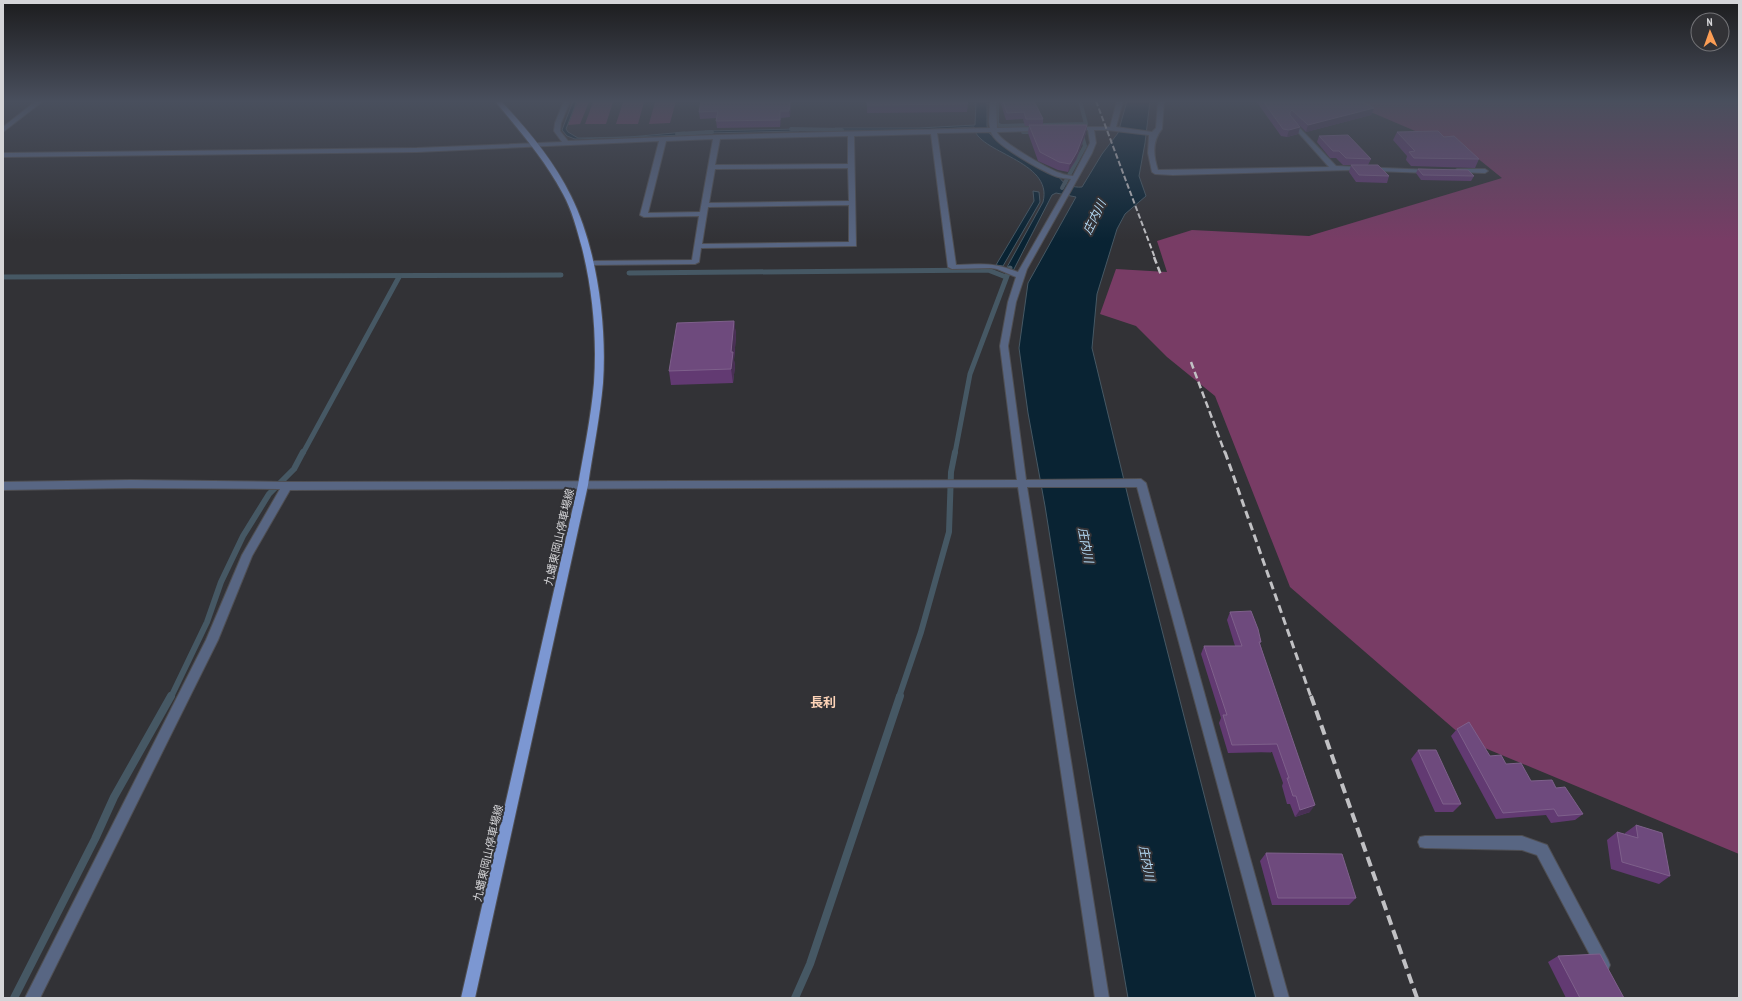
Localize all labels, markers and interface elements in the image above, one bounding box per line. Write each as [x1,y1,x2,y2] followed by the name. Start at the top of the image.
[1690,12,1730,52] north arrow
[1706,15,1713,29] text: N
[1079,196,1110,236] water label: 庄内川
[541,487,577,587] street label: 九蟠東岡山停車場線
[1075,526,1097,566] water label: 庄内川
[810,694,836,711] district label: 長利
[470,803,506,903] street label: 九蟠東岡山停車場線
[1136,844,1158,884] water label: 庄内川

